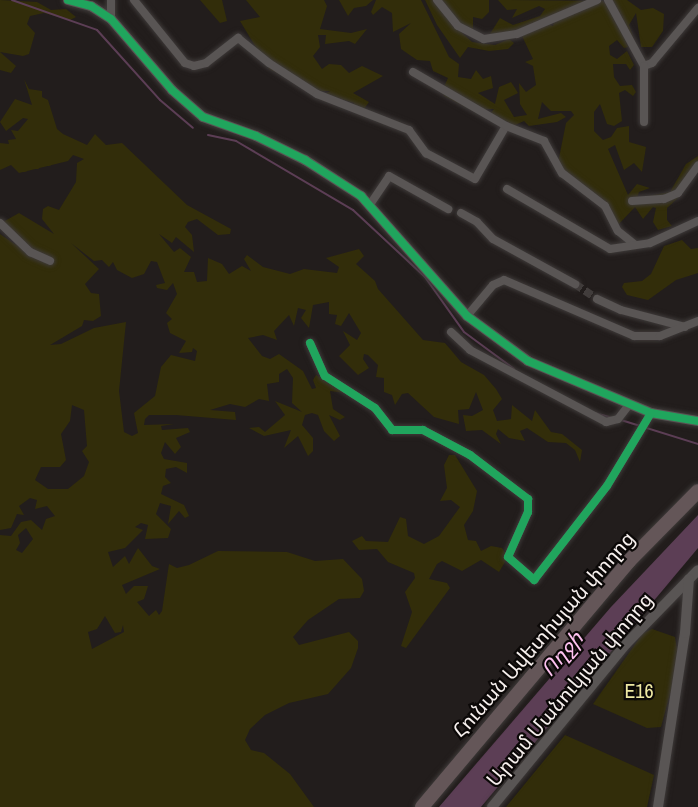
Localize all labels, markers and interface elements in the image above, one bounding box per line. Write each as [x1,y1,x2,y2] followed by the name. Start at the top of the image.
[447,526,639,742] street label: Հունան Ավետիսյան փողոց
[481,587,657,791] street label: Արամ Մանուկյան փողոց
[535,626,589,682] water label: Ողջի
[624,678,654,702] park label: E16

